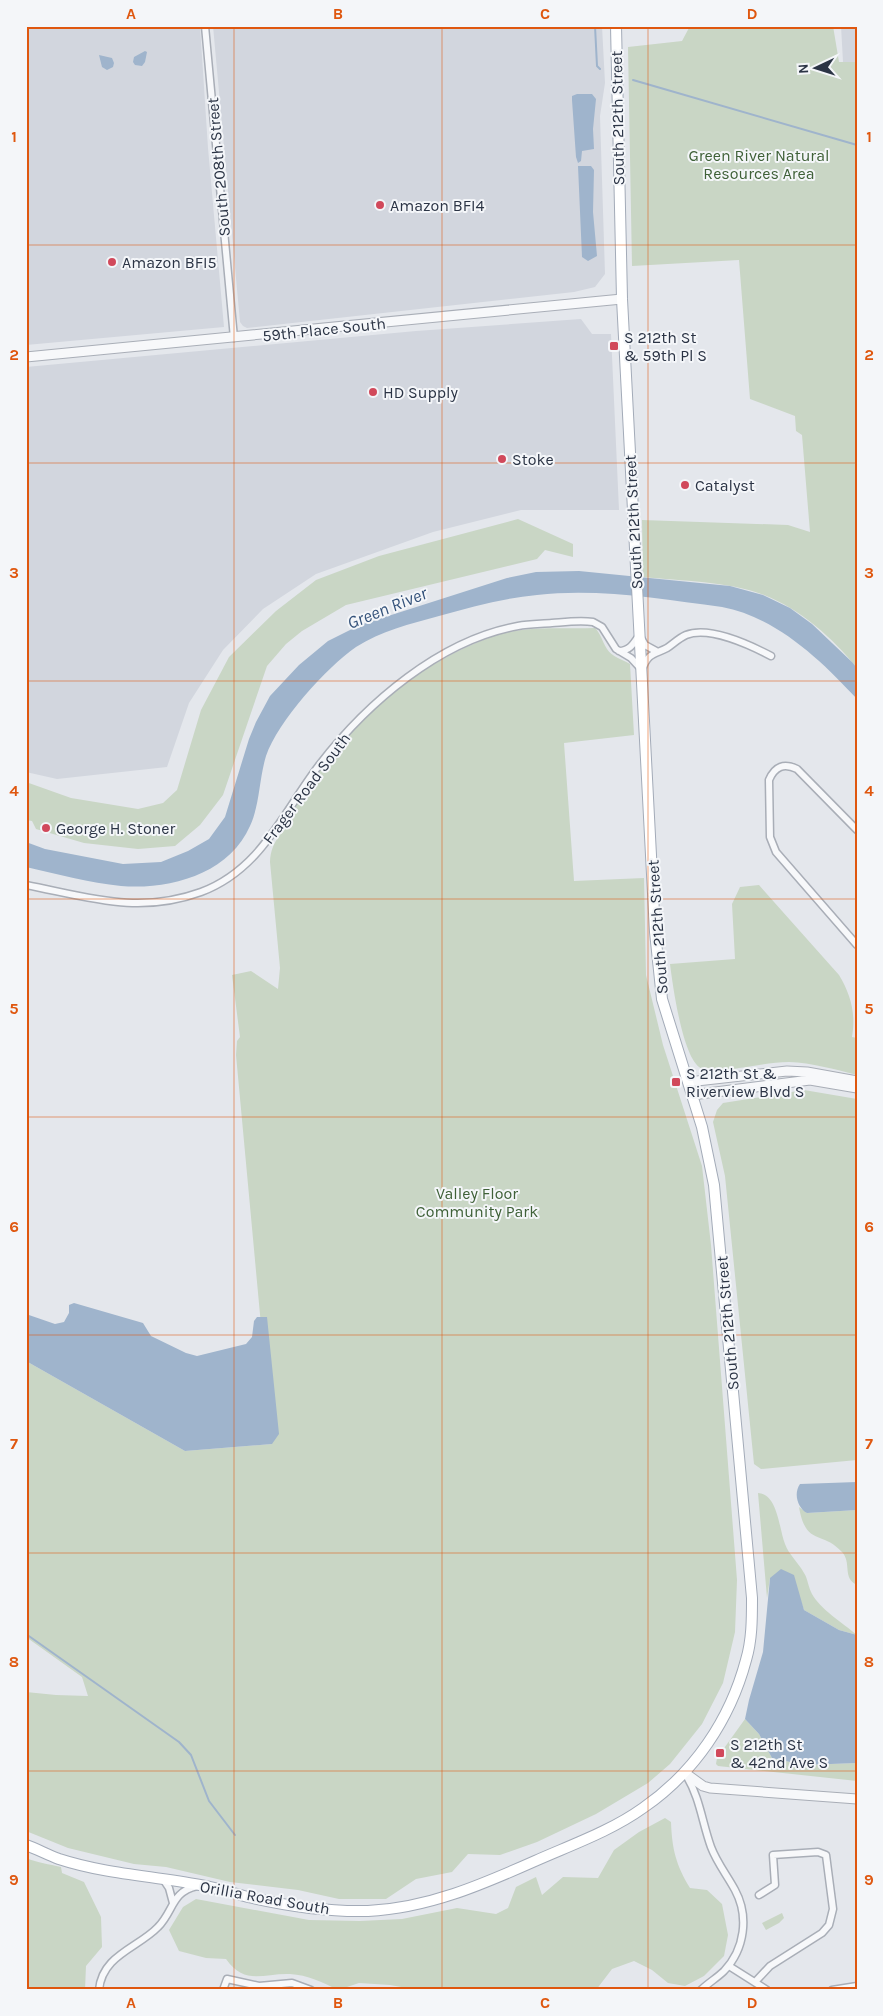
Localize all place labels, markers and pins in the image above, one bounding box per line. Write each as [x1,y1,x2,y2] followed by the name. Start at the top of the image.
[390,196,485,215] place label: Amazon BFI4
[374,199,386,211] marker: Amazon BFI4
[122,253,217,272] place label: Amazon BFI5
[106,256,118,268] marker: Amazon BFI5
[624,328,707,365] place label: S 212th St & 59th Pl S
[608,340,620,352] marker: S 212th St & 59th Pl S
[383,383,459,402] place label: HD Supply
[367,386,379,398] marker: HD Supply
[512,450,554,469] place label: Stoke
[496,453,508,465] marker: Stoke
[695,476,755,495] place label: Catalyst
[679,479,691,491] marker: Catalyst
[56,819,175,838] place label: George H. Stoner
[40,822,52,834] marker: George H. Stoner
[686,1064,804,1101] place label: S 212th St & Riverview Blvd S
[670,1076,682,1088] marker: S 212th St & Riverview Blvd S
[730,1735,828,1772] place label: S 212th St & 42nd Ave S
[714,1747,726,1759] marker: S 212th St & 42nd Ave S

